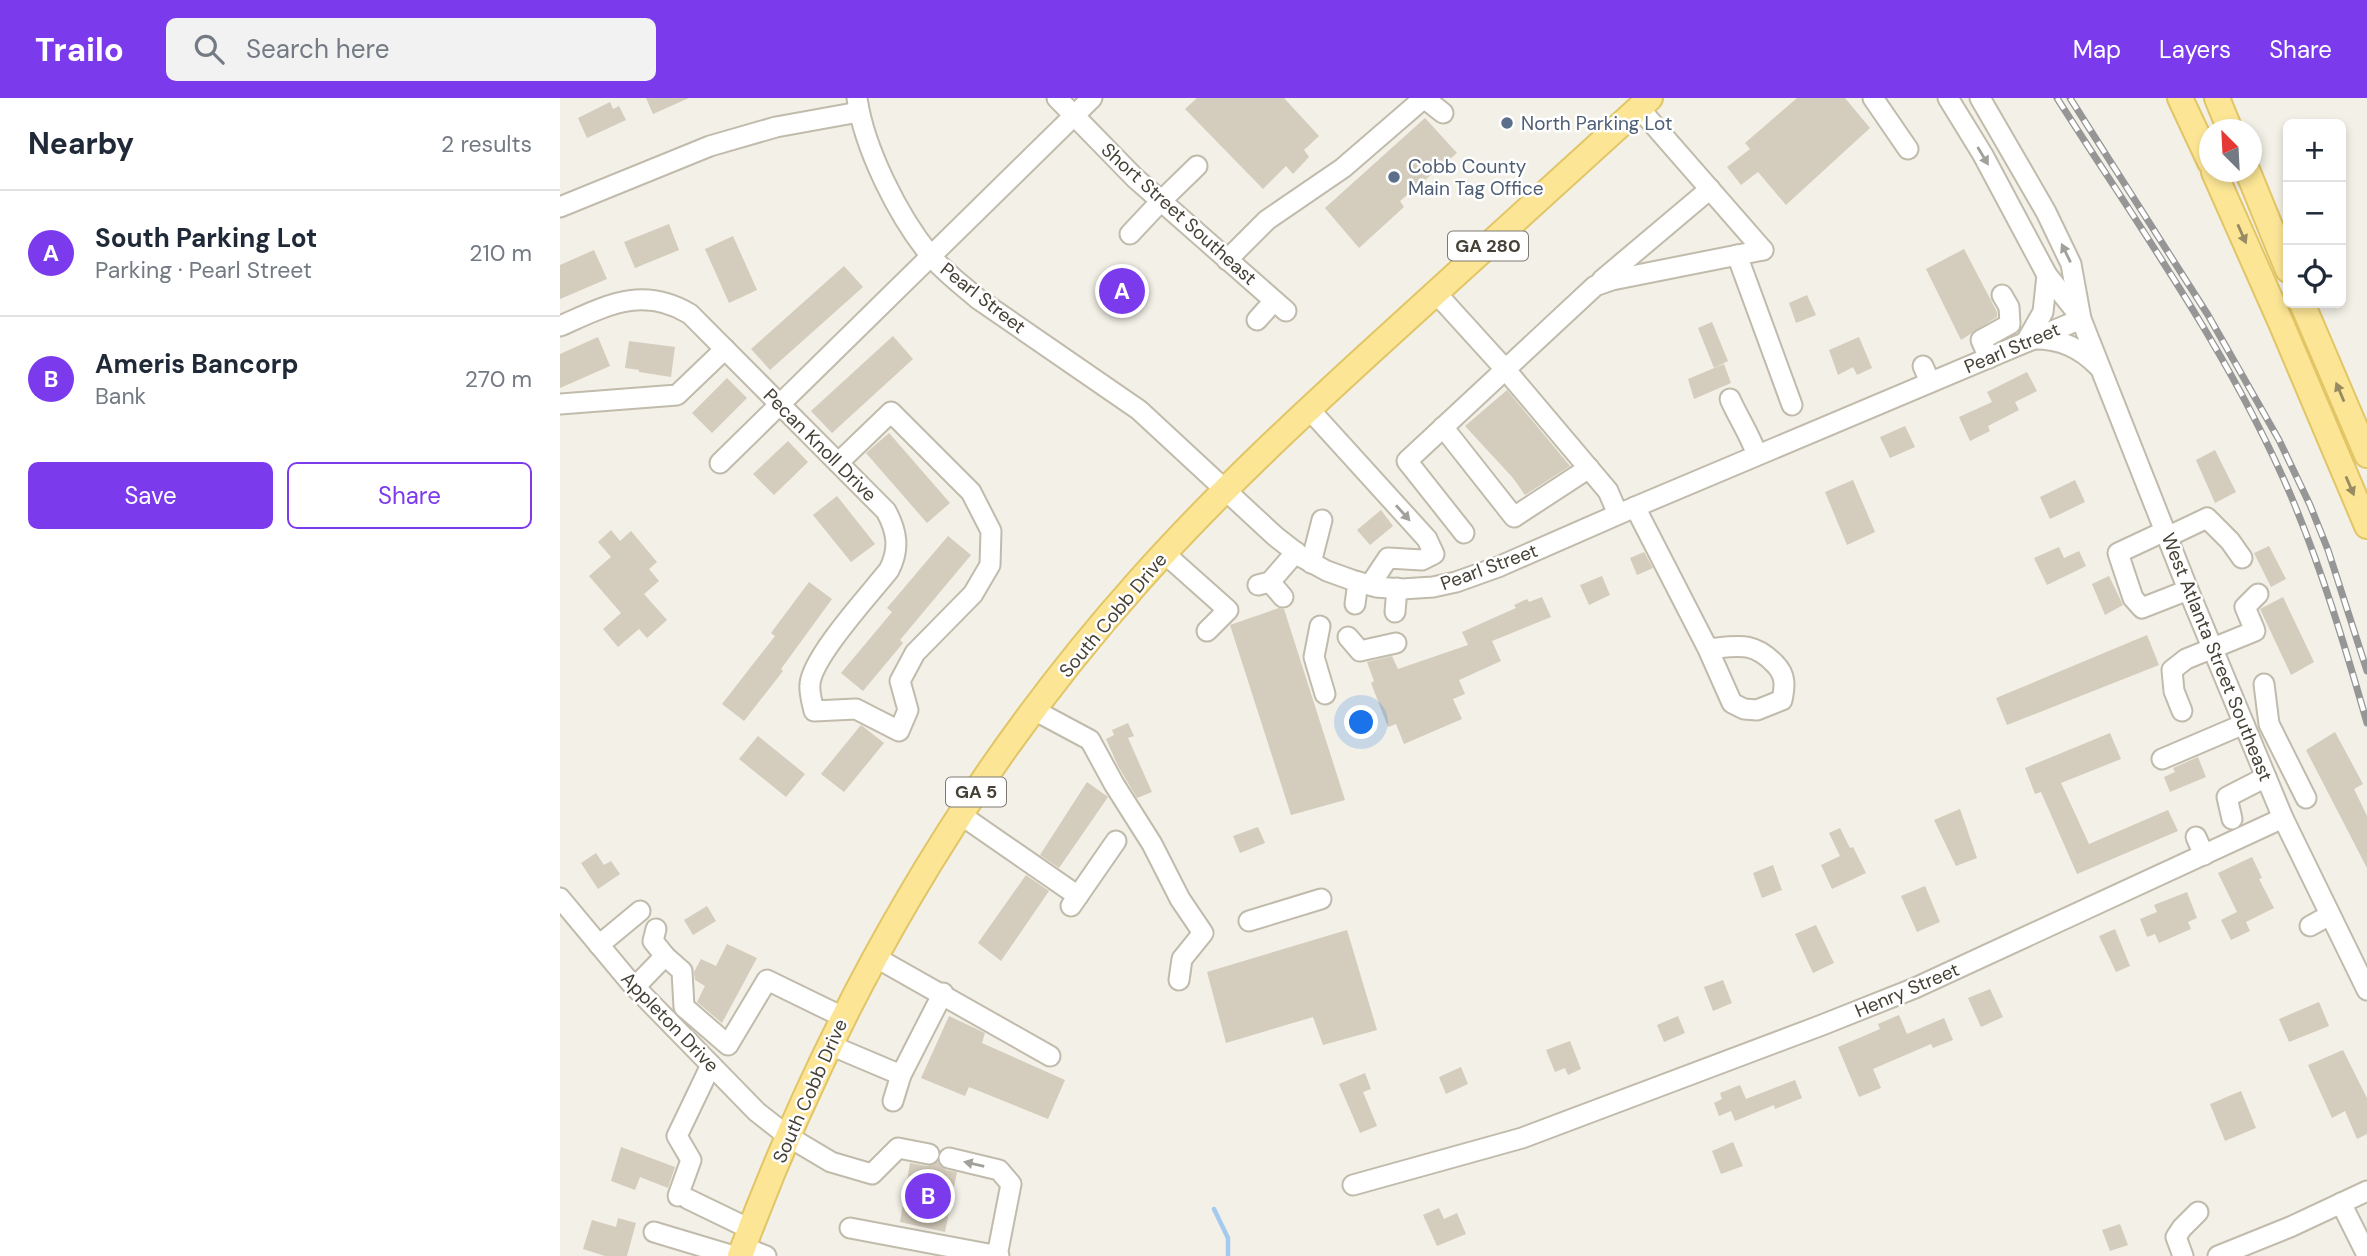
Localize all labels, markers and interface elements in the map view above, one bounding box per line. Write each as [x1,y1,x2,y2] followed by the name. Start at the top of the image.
[166,18,656,81] search box
[35,28,124,71] text: Trailo
[190,30,228,68] icon: search
[246,32,389,66] text: Search here
[2073,34,2121,65] text: Map
[2159,34,2231,65] text: Layers
[2269,34,2332,65] text: Share
[1521,111,1672,136] place label: North Parking Lot
[1499,115,1515,131] marker: North Parking Lot
[2199,119,2262,182] north arrow
[2283,119,2346,308] map controls
[2283,119,2346,182] button: +
[28,124,134,163] text: Nearby
[441,129,532,159] text: 2 results
[1096,137,1262,291] street label: Short Street Southeast
[1977,147,1990,166] one-way arrow
[1408,154,1544,201] place label: Cobb County Main Tag Office
[1386,169,1402,185] marker: Cobb County Main Tag Office
[2283,182,2346,245] button: −
[95,221,317,255] text: South Parking Lot
[2236,224,2247,244] one-way arrow
[1448,232,1528,260] road number: GA 280
[43,238,59,268] text: A
[469,238,532,268] text: 210 m
[2060,243,2071,263] one-way arrow
[2283,245,2346,308] button: locate
[95,255,312,285] text: Parking · Pearl Street
[935,257,1031,339] street label: Pearl Street
[1099,265,1145,317] pin: A
[1960,317,2064,379] street label: Pearl Street
[95,347,298,381] text: Ameris Bancorp
[44,364,58,394] text: B
[465,364,532,394] text: 270 m
[95,381,146,411] text: Bank
[2334,382,2345,403] one-way arrow
[758,383,882,507] street label: Pecan Knoll Drive
[28,462,273,529] button: Save
[287,462,532,529] button: Share
[2344,476,2356,496] one-way arrow
[1395,504,1411,522] one-way arrow
[2156,529,2278,785] street label: West Atlanta Street Southeast
[1437,538,1541,596] street label: Pearl Street
[1054,547,1172,683] street label: South Cobb Drive
[1344,705,1378,739] your location
[946,778,1006,806] road number: GA 5
[1851,957,1963,1023] street label: Henry Street
[616,966,724,1078] street label: Appleton Drive
[767,1015,853,1167] street label: South Cobb Drive
[963,1158,985,1169] one-way arrow
[905,1170,951,1222] pin: B

